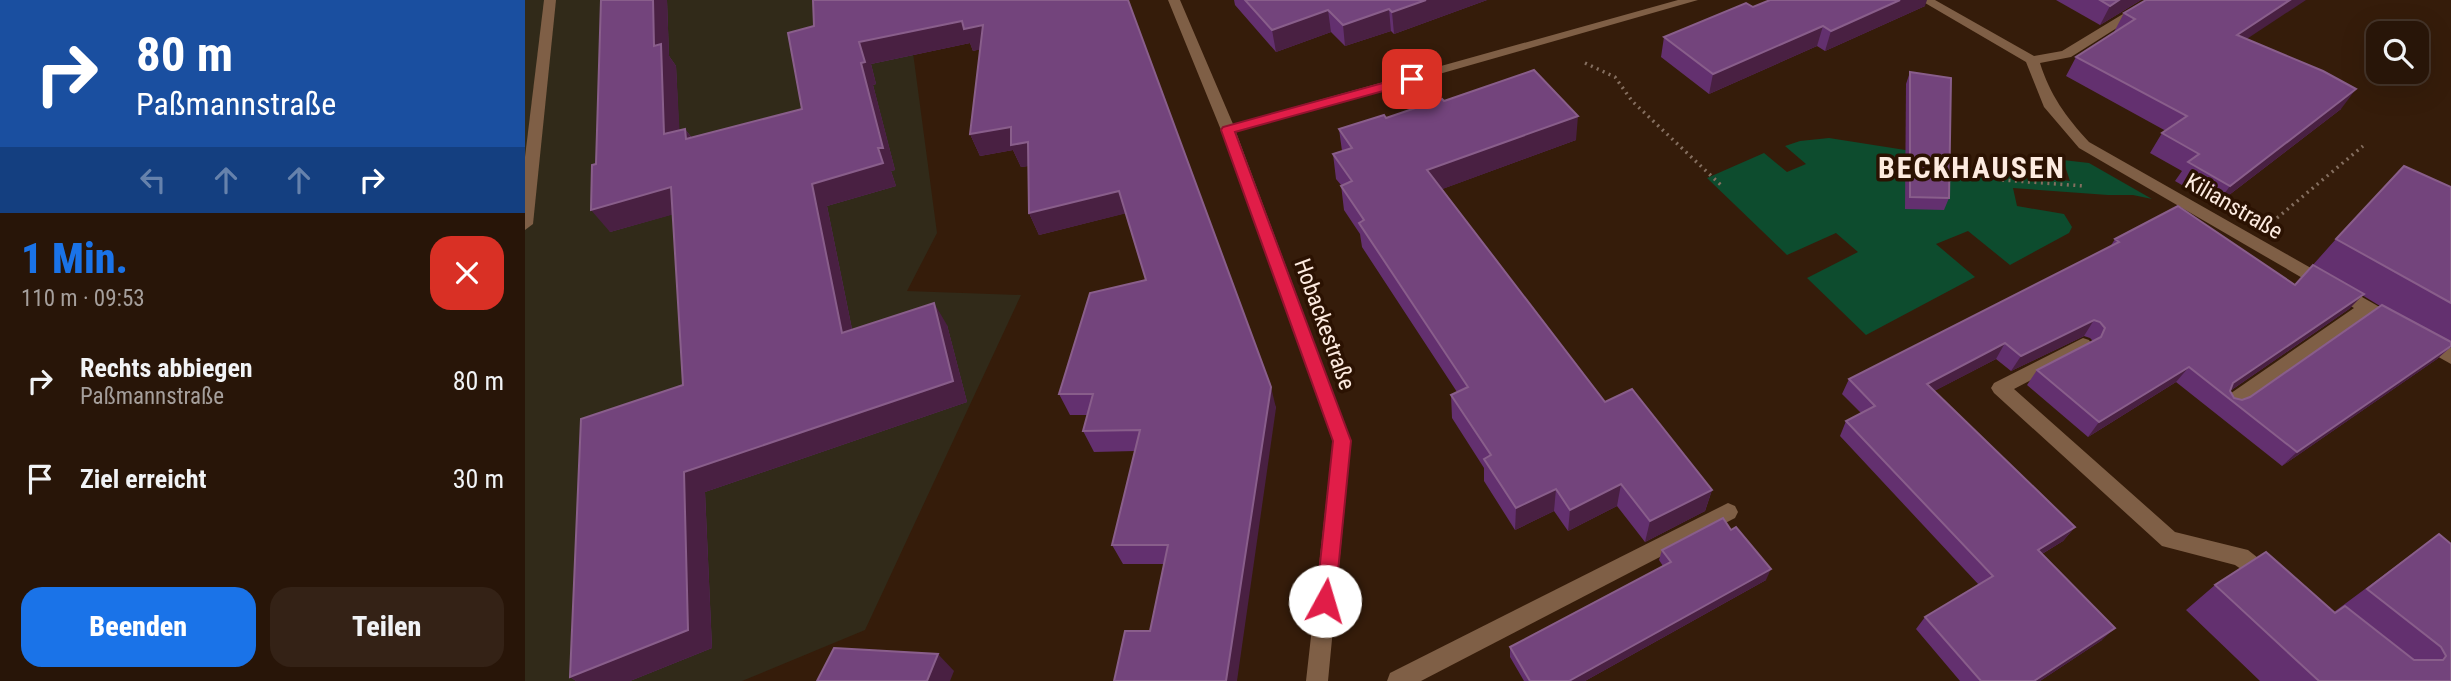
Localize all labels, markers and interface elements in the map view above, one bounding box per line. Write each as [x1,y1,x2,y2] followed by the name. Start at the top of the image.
[2366,21,2429,84] map controls
[2366,21,2429,84] button: search
[136,26,233,83] text: 80 m
[21,28,112,119] icon: right
[1382,49,1442,109] pin
[1393,60,1431,98] icon: arrive
[136,85,336,123] text: Paßmannstraße
[1878,150,2066,185] district label: BECKHAUSEN
[134,161,172,199] icon: left
[207,161,245,199] icon: ahead
[280,161,318,199] icon: ahead
[353,161,391,199] icon: right
[2180,168,2287,245] street label: Kilianstraße
[21,234,128,283] text: 1 Min.
[430,236,504,310] button: close
[1288,255,1361,393] street label: Hobackestraße
[21,285,145,312] text: 110 m · 09:53
[80,353,253,383] text: Rechts abbiegen
[21,362,59,400] icon: right
[453,366,504,396] text: 80 m
[80,383,224,410] text: Paßmannstraße
[21,460,59,498] icon: arrive
[80,464,206,494] text: Ziel erreicht
[453,464,504,494] text: 30 m
[1288,564,1362,638] position arrow
[21,587,256,667] button: Beenden
[270,587,504,667] button: Teilen

